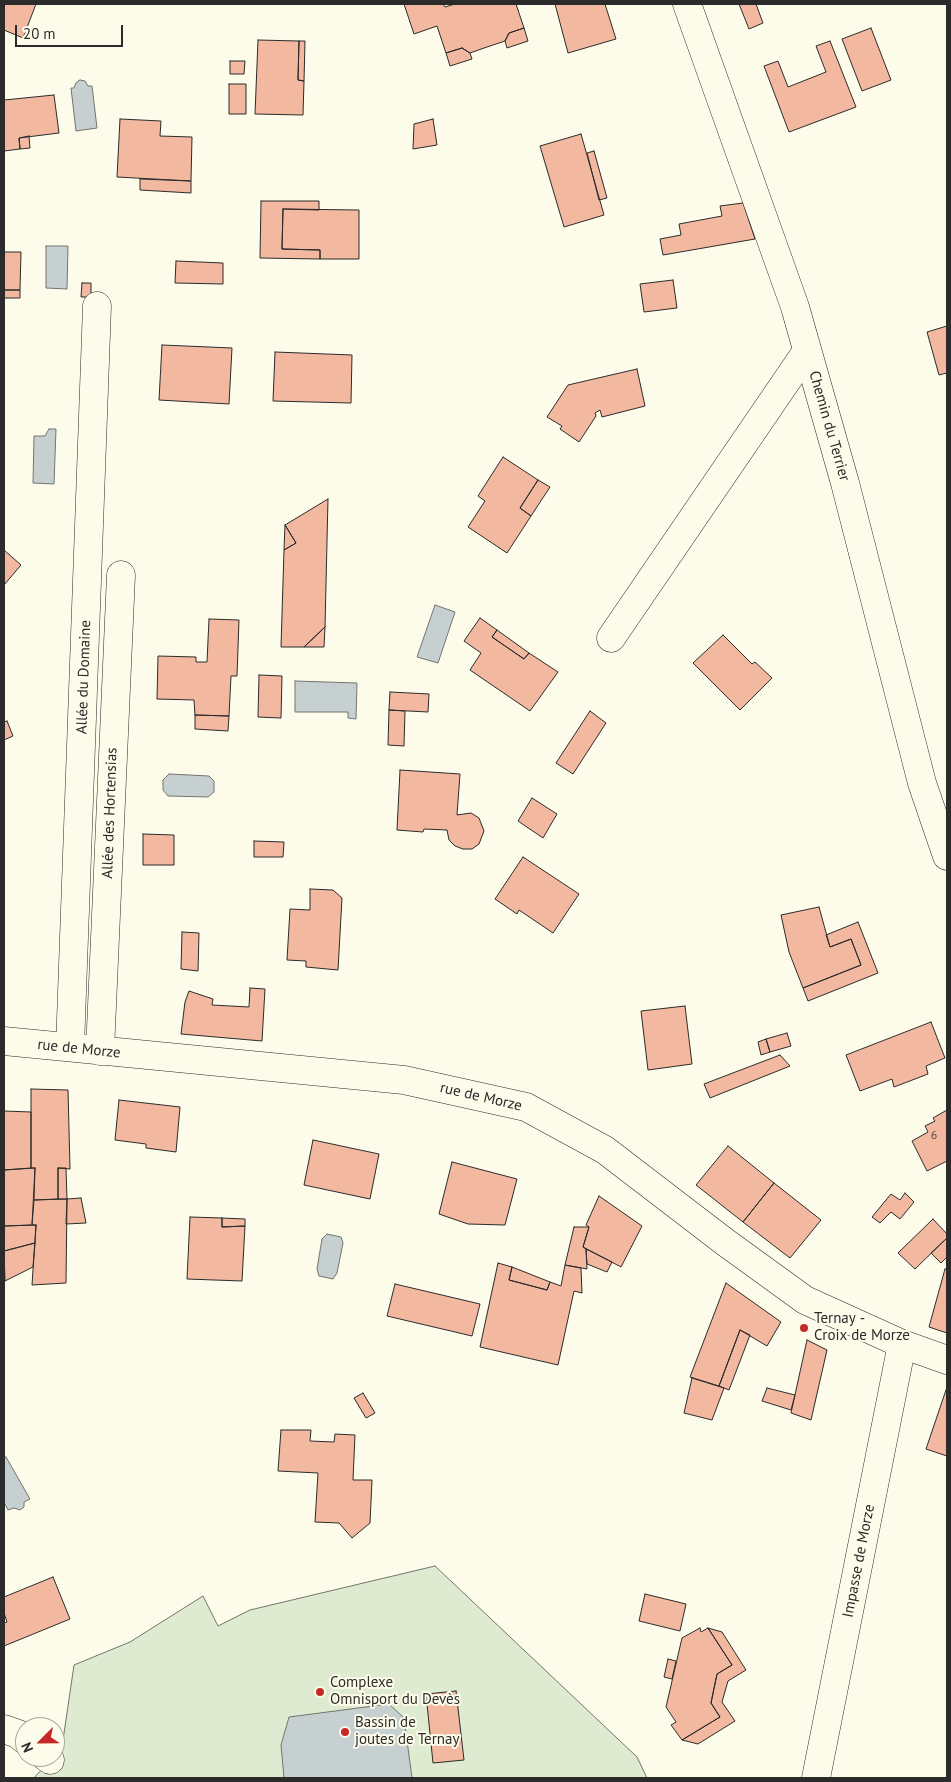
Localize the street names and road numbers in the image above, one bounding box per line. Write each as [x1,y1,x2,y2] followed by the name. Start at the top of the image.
[805,369,853,483] street label: Chemin du Terrier
[73,620,95,734] street label: Allée du Domaine
[99,747,121,879] street label: Allée des Hortensias
[36,1036,122,1062] street label: rue de Morze
[438,1079,524,1115] street label: rue de Morze
[839,1503,879,1619] street label: Impasse de Morze

